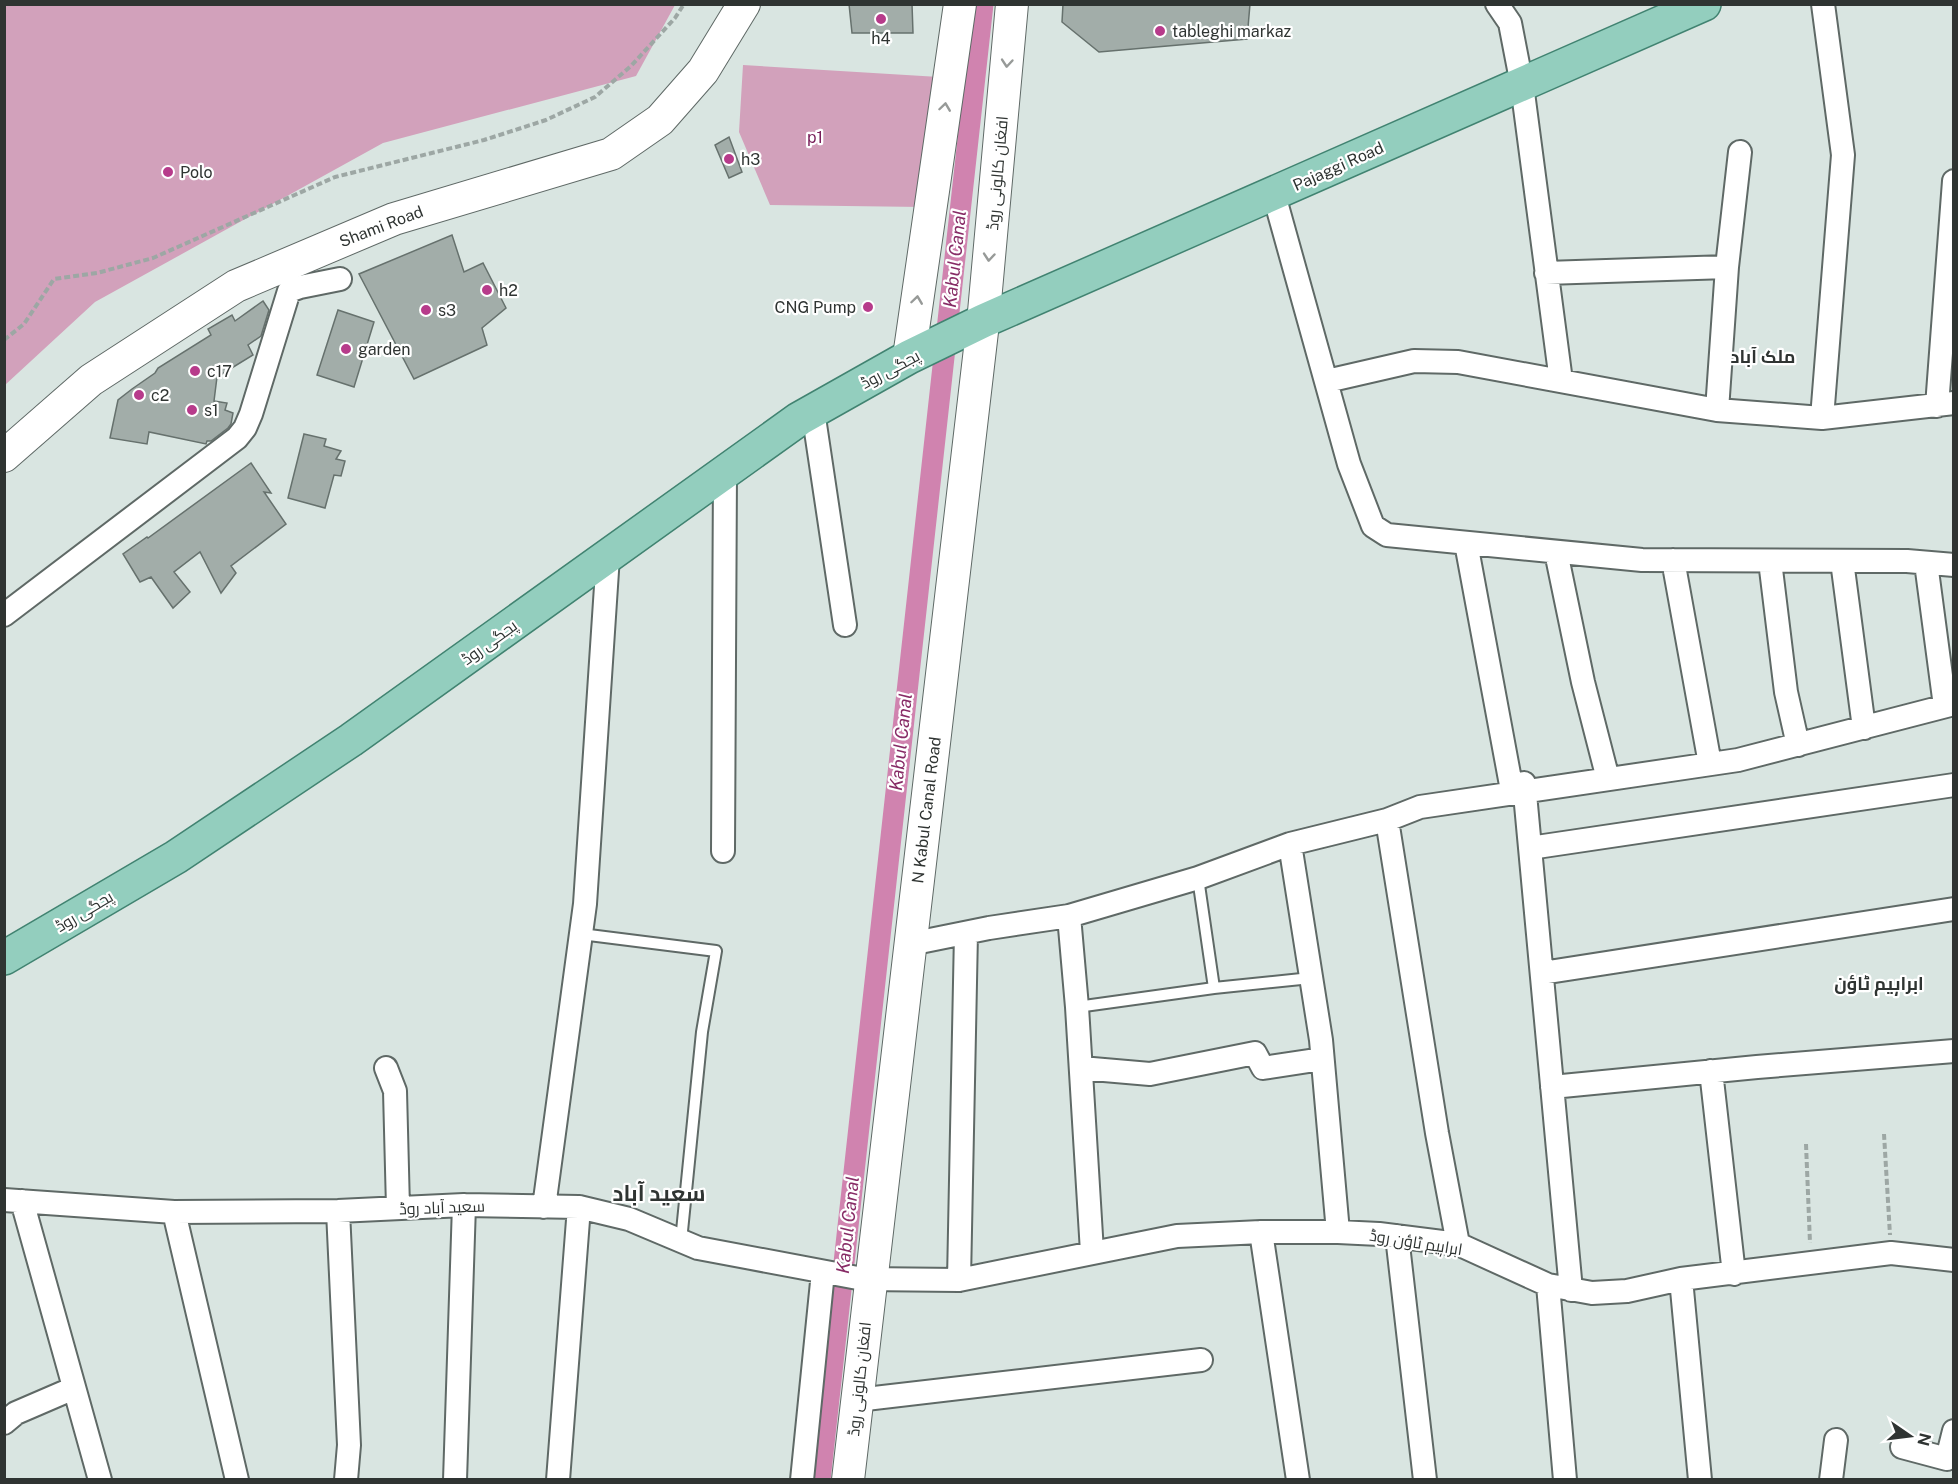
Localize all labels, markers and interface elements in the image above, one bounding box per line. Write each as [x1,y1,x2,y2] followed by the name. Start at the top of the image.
[874,12,888,26] marker: h4
[1172,22,1292,41] place label: tableghi markaz
[1153,24,1167,38] marker: tableghi markaz
[871,29,891,48] place label: h4
[1001,58,1014,67] one-way arrow
[939,102,951,111] one-way arrow
[983,115,1013,231] street label: افغان کالونی روڈ
[807,128,823,147] park label: p1
[1290,138,1387,195] street label: Pajaggi Road
[741,150,760,169] place label: h3
[722,152,736,166] marker: h3
[180,163,213,182] place label: Polo
[161,165,175,179] marker: Polo
[337,202,426,251] street label: Shami Road
[939,209,970,309] water label: Kabul Canal
[983,252,996,261] one-way arrow
[499,281,518,300] place label: h2
[480,283,494,297] marker: h2
[911,295,923,304] one-way arrow
[774,298,856,317] place label: CNG Pump
[861,300,875,314] marker: CNG Pump
[438,301,456,320] place label: s3
[419,303,433,317] marker: s3
[358,340,411,359] place label: garden
[339,342,353,356] marker: garden
[858,346,925,395] street label: پجگی روڈ
[1731,346,1795,367] district label: ملک آباد
[207,362,232,381] place label: c17
[188,364,202,378] marker: c17
[151,386,169,405] place label: c2
[132,388,146,402] marker: c2
[204,401,219,420] place label: s1
[185,403,199,417] marker: s1
[458,616,523,670] street label: پجگی روڈ
[885,692,916,792] water label: Kabul Canal
[908,736,945,884] street label: N Kabul Canal Road
[52,886,118,938] street label: پجگی روڈ
[1834,973,1924,996] district label: ابراہیم ٹاؤن
[832,1175,863,1275] water label: Kabul Canal
[612,1180,706,1206] district label: سعید آباد
[399,1197,485,1218] street label: سعید آباد روڈ
[1368,1226,1464,1261] street label: ابراہیم ٹاؤن روڈ
[844,1321,876,1437] street label: افغان کالونی روڈ
[1880,1406,1940,1466] north arrow
[1913,1431,1935,1448] text: N

